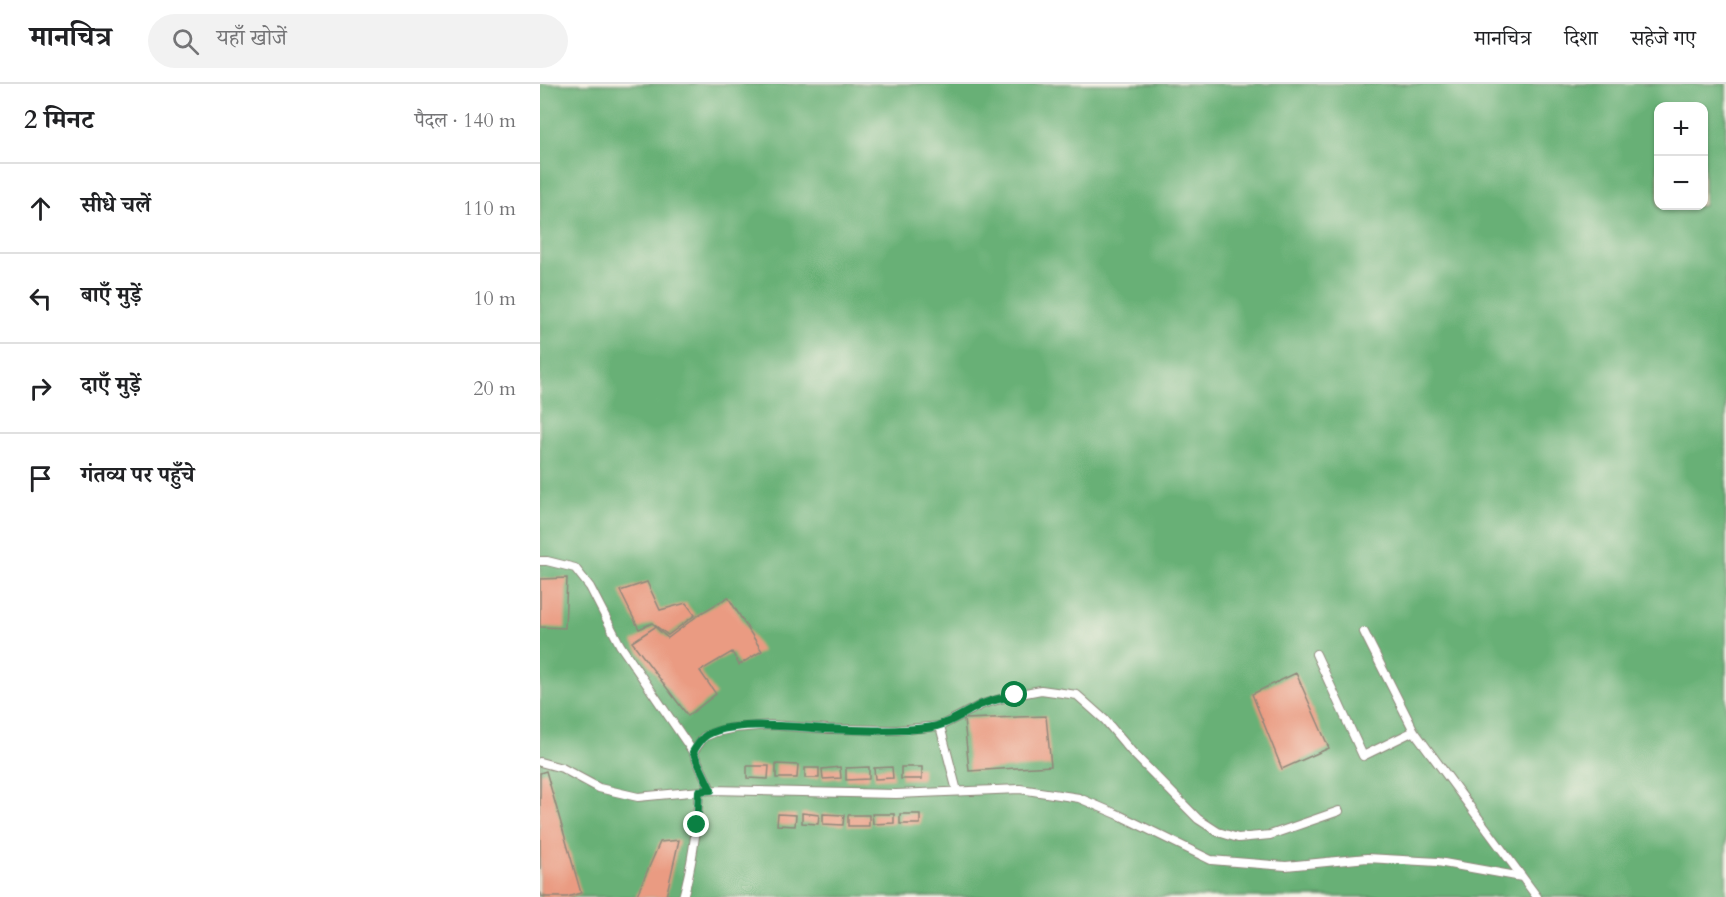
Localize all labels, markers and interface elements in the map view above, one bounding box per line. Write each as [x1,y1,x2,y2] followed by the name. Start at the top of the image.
[148,14,568,68] search box
[30,18,112,56] text: मानचित्र
[217,23,287,53] text: यहाँ खोजें
[1474,24,1531,53] text: मानचित्र
[1564,24,1598,53] text: दिशा
[1631,24,1696,53] text: सहेजे गए
[169,25,202,58] icon: search
[24,102,94,137] text: 2 मिनट
[1654,102,1708,210] map controls
[1654,102,1708,156] button: +
[414,107,516,134] text: पैदल · 140 m
[1654,156,1708,210] button: −
[81,190,151,220] text: सीधे चलें
[24,192,57,225] icon: ahead
[463,195,516,222] text: 110 m
[81,280,141,310] text: बाएँ मुड़ें
[24,282,57,315] icon: left
[473,285,516,312] text: 10 m
[81,370,141,400] text: दाएँ मुड़ें
[24,372,57,405] icon: right
[473,375,516,402] text: 20 m
[81,460,195,490] text: गंतव्य पर पहुँचे
[24,462,57,495] icon: arrive
[1001,681,1027,707] route start
[683,811,709,837] route end

